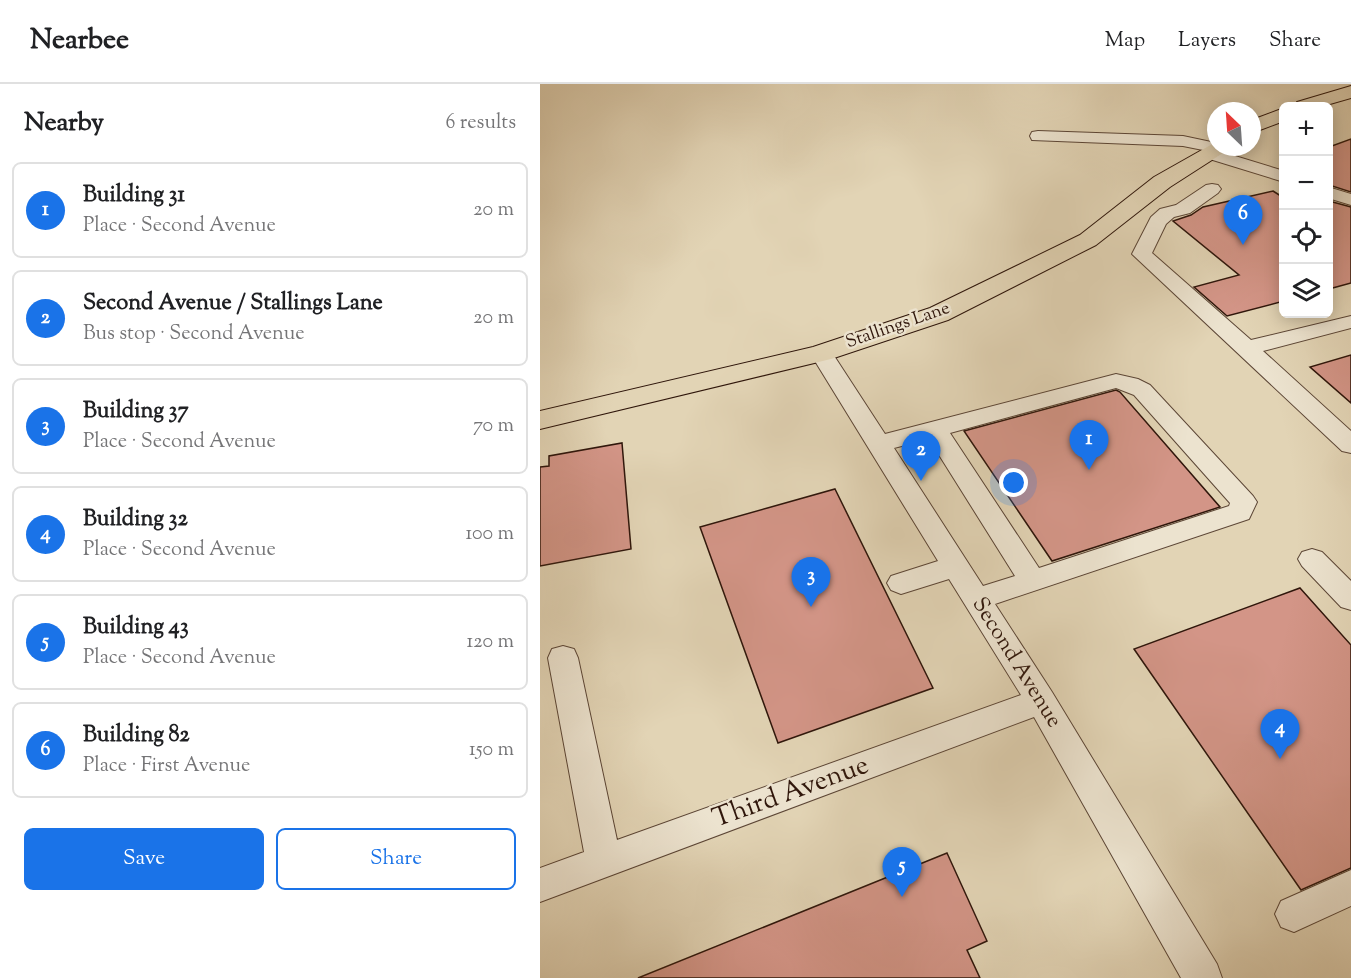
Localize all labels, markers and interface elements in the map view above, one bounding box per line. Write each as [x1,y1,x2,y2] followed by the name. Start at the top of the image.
[30,21,129,61] text: Nearbee
[1105,26,1145,56] text: Map
[1178,26,1236,56] text: Layers
[1269,26,1321,56] text: Share
[1207,102,1261,156] north arrow
[1279,102,1333,318] map controls
[1279,102,1333,156] button: +
[24,105,104,142] text: Nearby
[446,109,516,138] text: 6 results
[1279,156,1333,210] button: −
[83,180,185,212] text: Building 31
[42,196,49,225] text: 1
[473,196,514,225] text: 20 m
[1224,196,1262,245] pin: 6
[1279,210,1333,264] button: locate
[83,212,276,241] text: Place · Second Avenue
[1279,264,1333,318] button: layers
[83,288,383,320] text: Second Avenue / Stallings Lane
[842,296,954,356] street label: Stallings Lane
[41,304,50,333] text: 2
[473,304,514,333] text: 20 m
[83,320,305,349] text: Bus stop · Second Avenue
[83,396,189,428] text: Building 37
[41,412,50,441] text: 3
[473,412,514,441] text: 70 m
[1070,420,1108,470] pin: 1
[83,428,276,457] text: Place · Second Avenue
[902,432,940,481] pin: 2
[999,468,1028,497] your location
[83,504,188,536] text: Building 32
[40,520,51,549] text: 4
[465,520,514,549] text: 100 m
[83,536,276,565] text: Place · Second Avenue
[792,558,830,607] pin: 3
[963,591,1069,735] street label: Second Avenue
[83,612,189,644] text: Building 43
[42,628,49,657] text: 5
[466,628,514,657] text: 120 m
[83,644,276,673] text: Place · Second Avenue
[1260,710,1300,759] pin: 4
[83,720,190,752] text: Building 82
[41,736,50,765] text: 6
[469,736,514,765] text: 150 m
[707,747,875,839] street label: Third Avenue
[83,752,250,781] text: Place · First Avenue
[24,828,264,890] button: Save
[276,828,516,890] button: Share
[882,848,922,897] pin: 5

